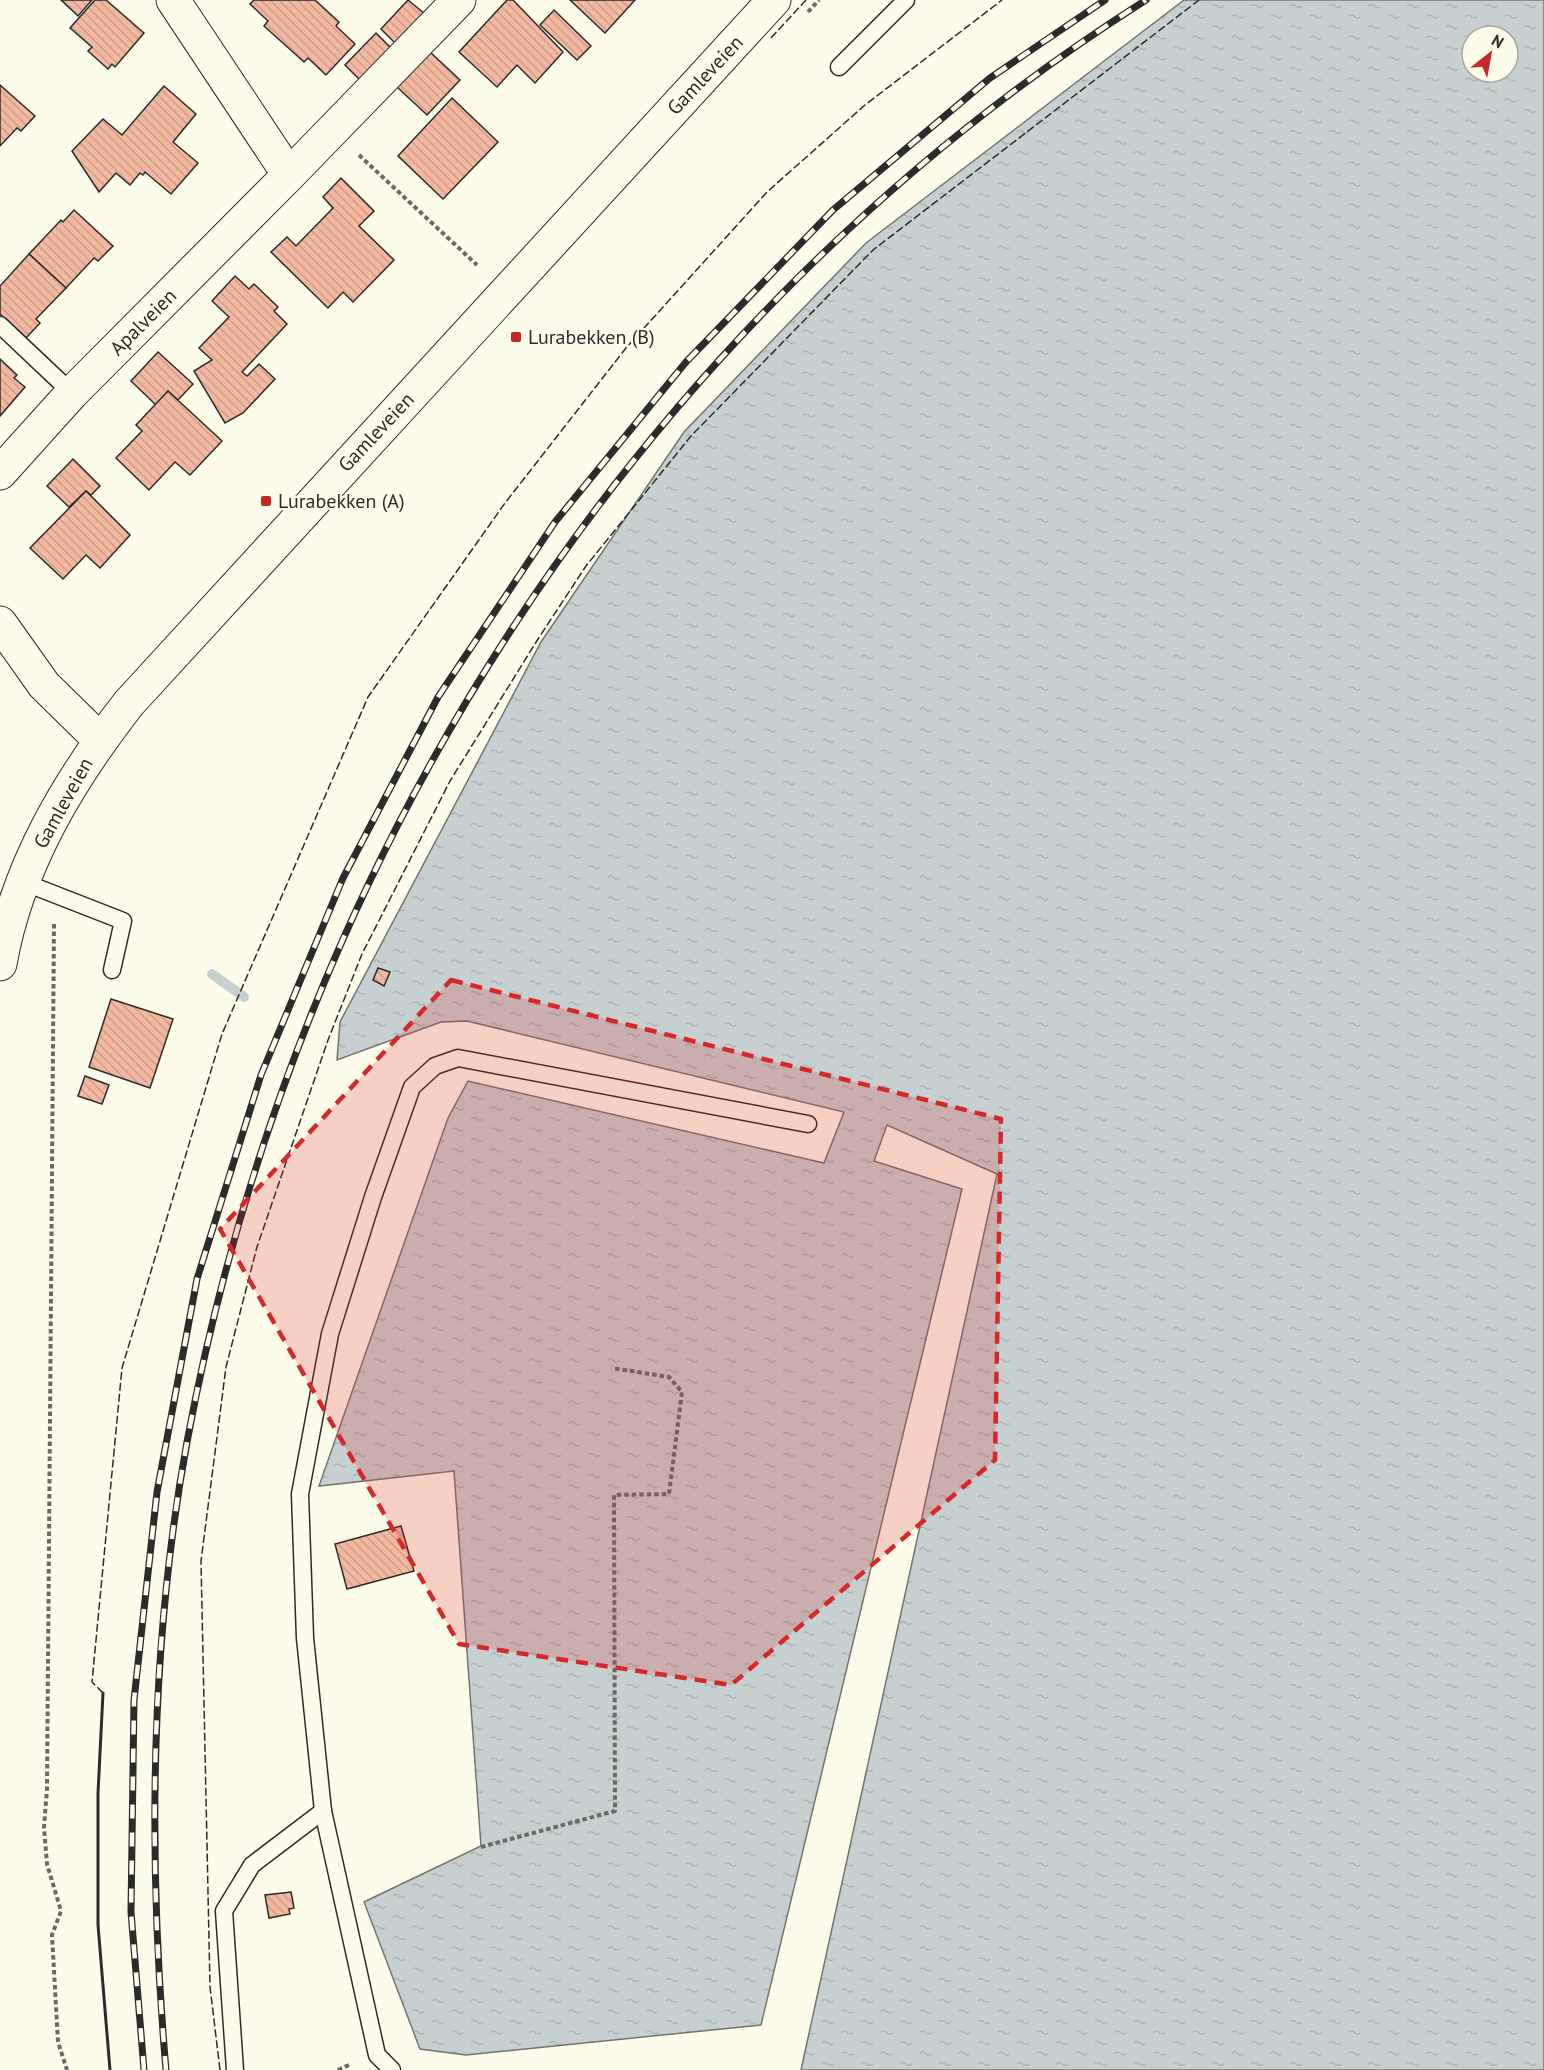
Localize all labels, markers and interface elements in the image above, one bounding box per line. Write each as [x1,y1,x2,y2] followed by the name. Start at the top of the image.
[1460,24,1520,84] north arrow
[661,30,749,120] street label: Gamleveien
[1488,30,1507,52] text: N
[104,283,182,361] street label: Apalveien
[528,324,655,350] place label: Lurabekken (B)
[509,330,523,344] marker: Lurabekken (B)
[332,387,420,477] street label: Gamleveien
[278,488,405,514] place label: Lurabekken (A)
[259,494,273,508] marker: Lurabekken (A)
[27,753,99,853] street label: Gamleveien

